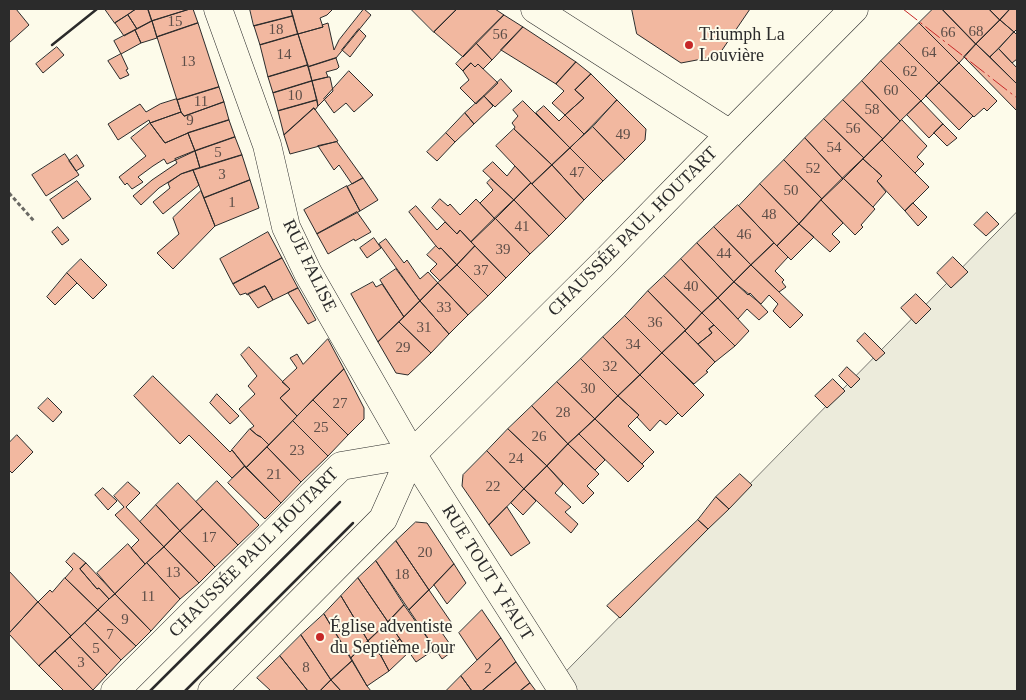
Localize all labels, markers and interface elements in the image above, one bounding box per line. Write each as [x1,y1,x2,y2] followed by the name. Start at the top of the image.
[168,13,182,31] house number: 15
[268,21,284,39] house number: 18
[968,23,984,41] house number: 68
[699,24,785,66] place label: Triumph La Louvière
[940,24,956,42] house number: 66
[492,26,508,44] house number: 56
[683,39,695,51] marker: Triumph La Louvière
[922,44,936,62] house number: 64
[276,46,292,64] house number: 14
[180,53,196,71] house number: 13
[902,63,918,81] house number: 62
[884,82,898,100] house number: 60
[288,87,302,105] house number: 10
[194,93,208,111] house number: 11
[864,101,880,119] house number: 58
[186,112,194,130] house number: 9
[846,120,860,138] house number: 56
[616,126,630,144] house number: 49
[826,139,842,157] house number: 54
[544,143,722,321] street label: CHAUSSÉE PAUL HOUTART
[214,144,222,162] house number: 5
[806,160,820,178] house number: 52
[570,164,584,182] house number: 47
[218,166,226,184] house number: 3
[784,182,798,200] house number: 50
[228,194,236,212] house number: 1
[762,206,776,224] house number: 48
[277,216,341,316] street label: RUE FALISE
[514,218,530,236] house number: 41
[736,226,752,244] house number: 46
[496,241,510,259] house number: 39
[716,245,732,263] house number: 44
[474,262,488,280] house number: 37
[684,278,698,296] house number: 40
[436,299,452,317] house number: 33
[648,314,662,332] house number: 36
[416,319,432,337] house number: 31
[626,336,640,354] house number: 34
[396,339,410,357] house number: 29
[602,358,618,376] house number: 32
[580,380,596,398] house number: 30
[332,395,348,413] house number: 27
[556,404,570,422] house number: 28
[314,419,328,437] house number: 25
[532,428,546,446] house number: 26
[290,442,304,460] house number: 23
[508,450,524,468] house number: 24
[165,464,343,642] street label: CHAUSSÉE PAUL HOUTART
[266,466,282,484] house number: 21
[486,478,500,496] house number: 22
[437,501,537,645] street label: RUE TOUT Y FAUT
[202,529,216,547] house number: 17
[418,544,432,562] house number: 20
[166,564,180,582] house number: 13
[394,566,410,584] house number: 18
[141,588,155,606] house number: 11
[121,611,129,629] house number: 9
[330,616,455,659] place label: Église adventiste du Septième Jour
[106,626,114,644] house number: 7
[314,631,326,643] marker: Église adventiste du Septième Jour
[92,640,100,658] house number: 5
[77,654,85,672] house number: 3
[302,659,310,677] house number: 8
[484,660,492,678] house number: 2

